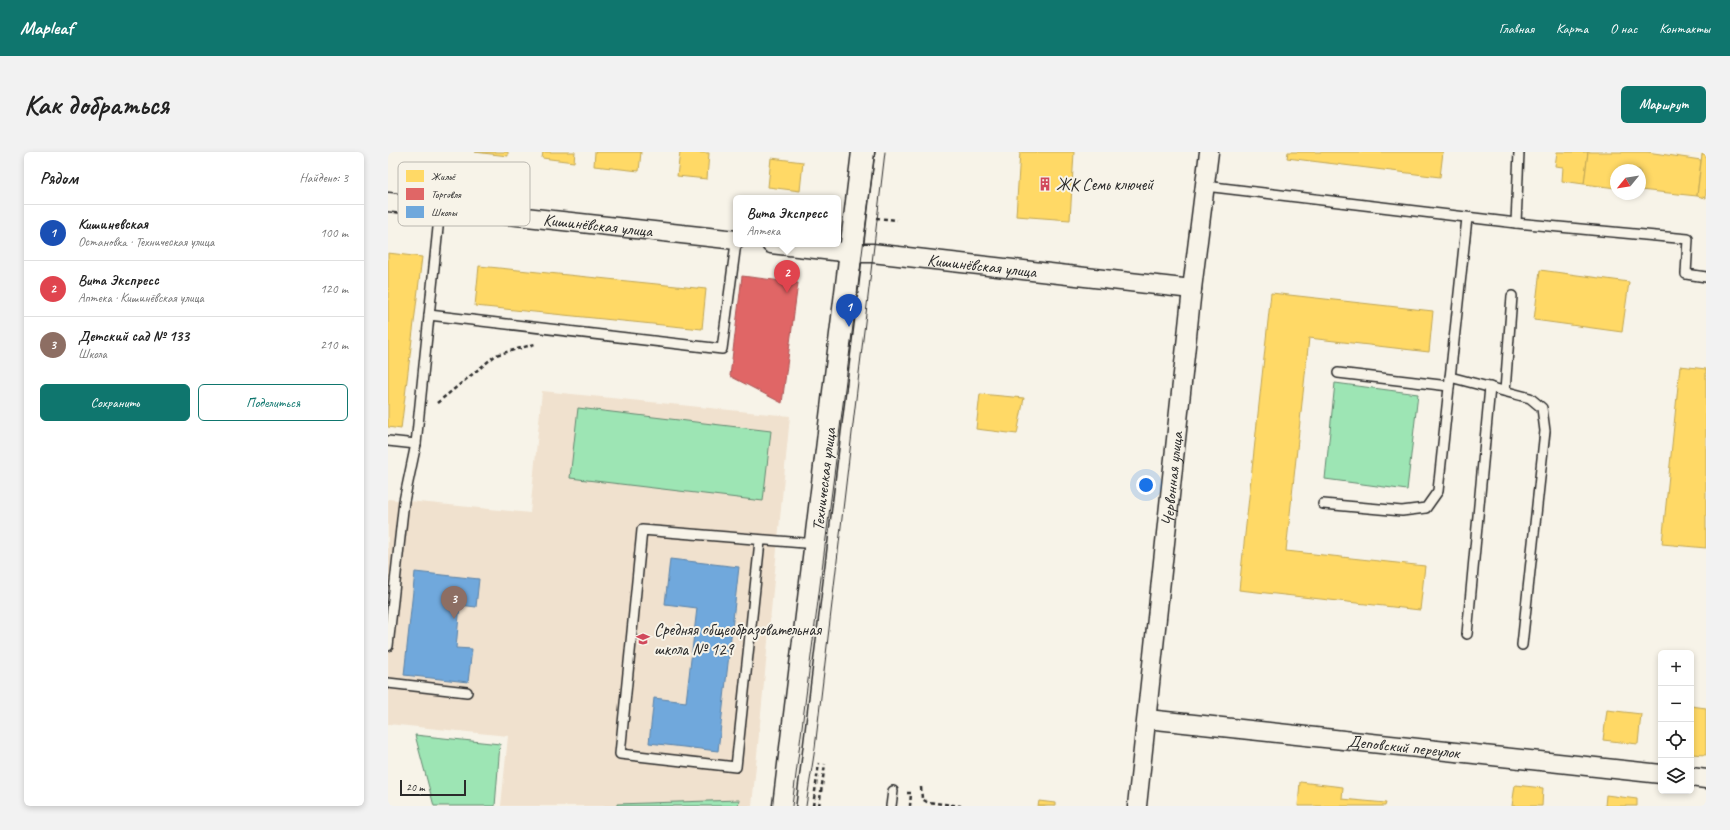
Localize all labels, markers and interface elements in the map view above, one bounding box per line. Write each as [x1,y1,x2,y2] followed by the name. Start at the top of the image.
[20,16,73,40] text: Mapleaf
[1499,20,1534,37] text: Главная
[1556,20,1588,37] text: Карта
[1610,20,1637,37] text: О нас
[1659,20,1710,37] text: Контакты
[1621,86,1706,123] button: Маршрут
[24,87,169,122] text: Как добраться
[398,162,530,226] legend
[1610,164,1646,200] north arrow
[40,168,78,189] text: Рядом
[431,169,457,183] text: Жильё
[300,170,348,186] text: Найдено: 3
[1056,174,1154,195] place label: ЖК Семь ключей
[1037,176,1053,192] building icon: ЖК Семь ключей
[431,187,462,201] text: Торговля
[733,195,841,247] popup
[747,204,827,223] text: Вита Экспресс
[431,205,458,219] text: Школы
[542,209,654,242] street label: Кишинёвская улица
[78,215,148,234] text: Кишиневская
[747,223,780,239] text: Аптека
[50,225,56,241] text: 1
[320,225,348,241] text: 100 m
[78,234,214,250] text: Остановка · Техническая улица
[926,249,1038,283] street label: Кишинёвская улица
[774,260,800,293] pin: 2
[78,271,159,290] text: Вита Экспресс
[50,281,56,297] text: 2
[320,281,348,297] text: 120 m
[78,290,204,306] text: Аптека · Кишинёвская улица
[836,294,862,327] pin: 1
[78,327,189,346] text: Детский сад № 133
[50,337,56,353] text: 3
[320,337,348,353] text: 210 m
[78,346,107,362] text: Школа
[40,384,190,421] button: Сохранить
[198,384,348,421] button: Поделиться
[807,426,841,532] street label: Техническая улица
[1157,429,1188,527] street label: Червонная улица
[1136,475,1156,495] your location
[441,586,467,619] pin: 3
[654,619,822,660] place label: Средняя общеобразовательная школа № 129
[635,631,651,647] school or university icon: Средняя общеобразовательная школа № 129
[1658,650,1694,794] map controls
[1658,650,1694,686] button: +
[1658,686,1694,722] button: −
[1658,722,1694,758] button: locate
[1346,731,1462,764] street label: Деповский переулок
[1658,758,1694,794] button: layers
[400,778,466,797] scale bar
[406,780,425,794] text: 20 m

